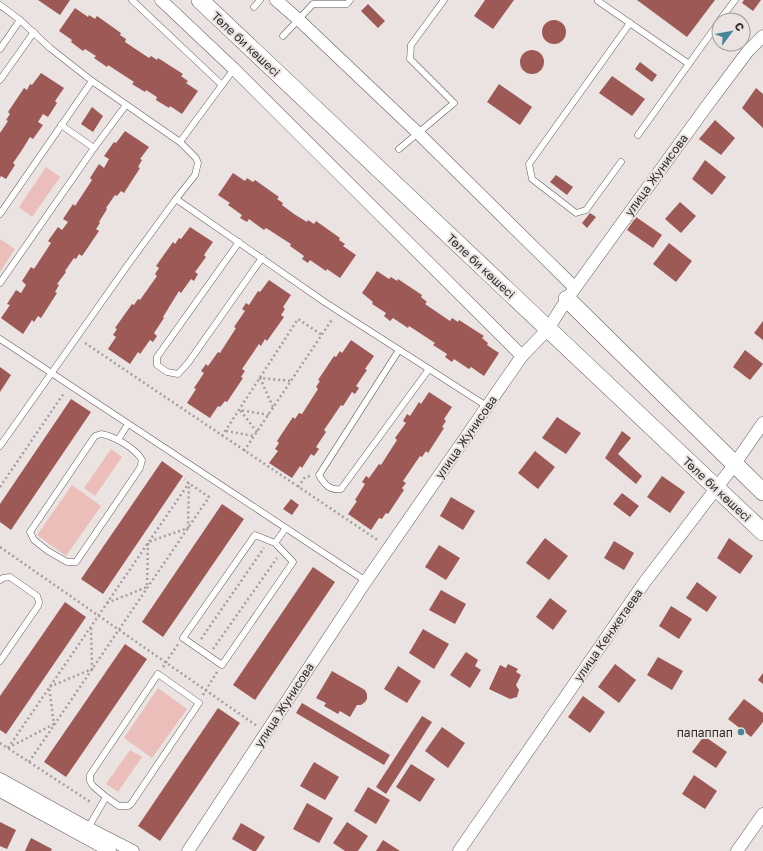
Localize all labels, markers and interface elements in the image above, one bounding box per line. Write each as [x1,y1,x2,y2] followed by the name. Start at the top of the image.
[209,8,283,80] street label: Төле би көшесі
[711,12,751,52] north arrow
[732,20,748,33] text: С
[621,131,691,219] street label: улица Жунисова
[444,230,518,302] street label: Төле би көшесі
[432,393,500,481] street label: улица Жунисова
[680,453,754,525] street label: Төле би көшесі
[570,586,646,684] street label: улица Кенжетаева
[251,660,317,750] street label: улица Жунисова
[677,725,733,740] place label: папаппап
[736,727,746,737] marker: папаппап

